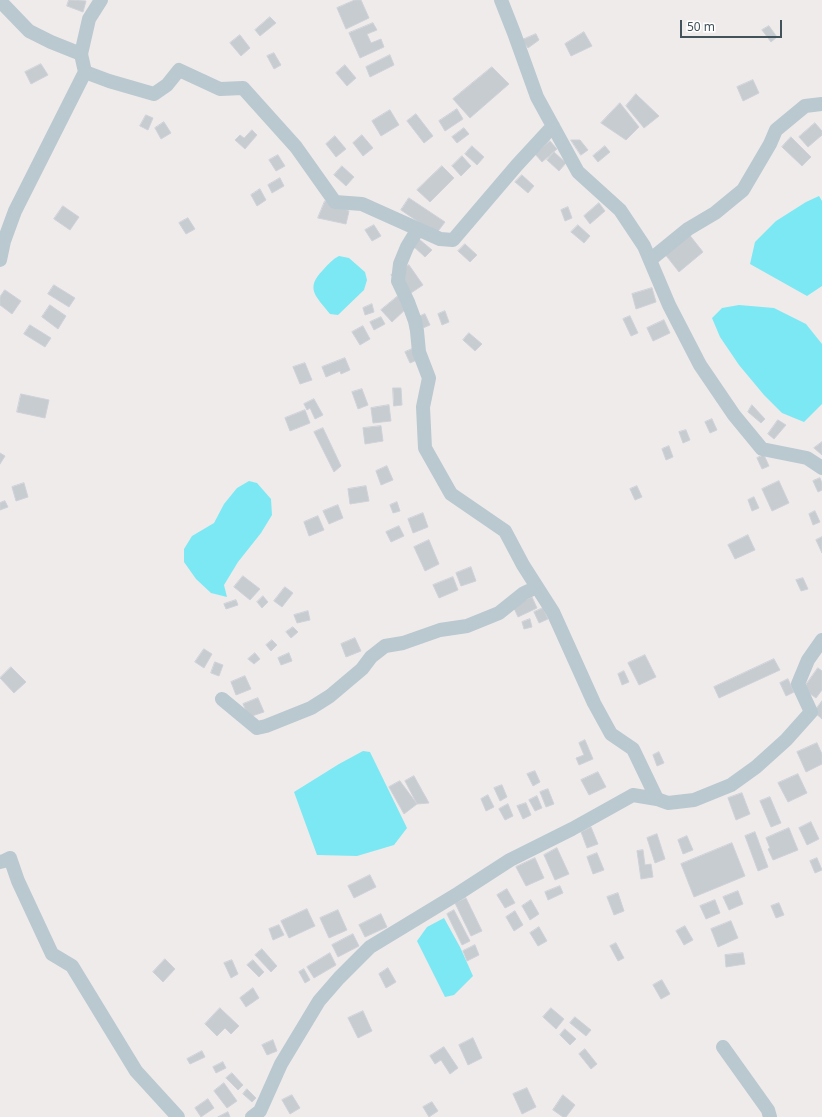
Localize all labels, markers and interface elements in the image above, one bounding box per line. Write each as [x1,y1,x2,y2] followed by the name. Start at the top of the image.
[682,12,784,38] scale bar
[687,18,715,35] text: 50 m

